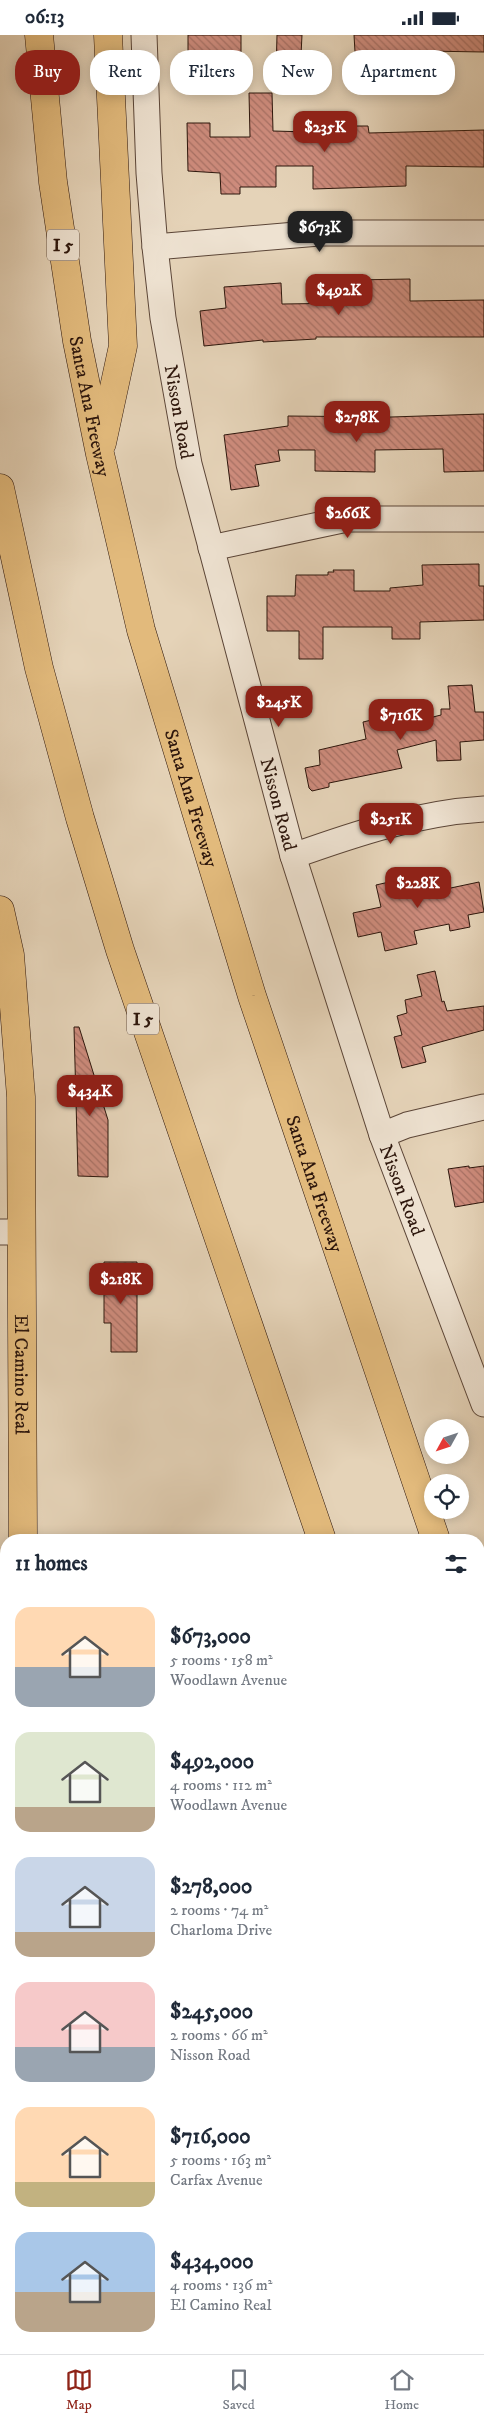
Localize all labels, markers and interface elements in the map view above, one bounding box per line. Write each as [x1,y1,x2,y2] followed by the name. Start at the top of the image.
[25,6,64,29] text: 06:13
[15,50,80,95] chip: Buy
[90,50,160,95] chip: Rent
[170,50,253,95] chip: Filters
[263,50,332,95] chip: New
[342,50,455,95] chip: Apartment
[290,111,360,153] pin: $235K
[304,117,346,137] text: $235K
[285,211,355,253] pin: $673K
[299,217,341,237] text: $673K
[47,229,79,261] road number: I 5
[304,273,374,316] pin: $492K
[316,280,362,300] text: $492K
[63,334,115,480] street label: Santa Ana Freeway
[159,363,198,461] street label: Nisson Road
[322,401,392,443] pin: $278K
[335,407,379,427] text: $278K
[313,497,383,539] pin: $266K
[326,503,370,523] text: $266K
[244,685,314,728] pin: $245K
[257,692,301,712] text: $245K
[366,699,436,741] pin: $716K
[380,705,422,725] text: $716K
[159,727,223,871] street label: Santa Ana Freeway
[254,755,301,854] street label: Nisson Road
[356,803,426,845] pin: $251K
[370,809,412,829] text: $251K
[383,867,453,909] pin: $228K
[396,873,440,893] text: $228K
[127,1004,159,1035] road number: I 5
[55,1075,125,1117] pin: $434K
[68,1081,112,1101] text: $434K
[280,1113,348,1256] street label: Santa Ana Freeway
[374,1142,429,1239] street label: Nisson Road
[86,1263,156,1305] pin: $218K
[100,1269,142,1289] text: $218K
[9,1314,33,1435] street label: El Camino Real
[424,1419,469,1464] north arrow
[424,1419,469,1519] map controls
[424,1474,469,1519] button: locate
[442,1550,470,1578] icon: filters
[15,1551,88,1577] text: 11 homes
[170,1624,251,1650] text: $673,000
[55,1627,115,1687] icon: home
[170,1650,273,1670] text: 5 rooms · 158 m²
[170,1670,287,1690] text: Woodlawn Avenue
[170,1749,254,1775] text: $492,000
[55,1752,115,1812] icon: home
[170,1775,272,1795] text: 4 rooms · 112 m²
[170,1795,287,1815] text: Woodlawn Avenue
[170,1874,252,1900] text: $278,000
[55,1877,115,1937] icon: home
[170,1900,268,1920] text: 2 rooms · 74 m²
[170,1920,272,1940] text: Charloma Drive
[170,1999,253,2025] text: $245,000
[55,2002,115,2062] icon: home
[170,2025,268,2045] text: 2 rooms · 66 m²
[170,2045,250,2065] text: Nisson Road
[170,2124,251,2150] text: $716,000
[55,2127,115,2187] icon: home
[170,2150,271,2170] text: 5 rooms · 163 m²
[170,2170,263,2190] text: Carfax Avenue
[170,2249,254,2275] text: $434,000
[55,2252,115,2312] icon: home
[170,2275,273,2295] text: 4 rooms · 136 m²
[170,2295,271,2315] text: El Camino Real
[65,2366,93,2414] tab: Map
[223,2366,255,2414] tab: Saved
[384,2366,419,2414] tab: Home

